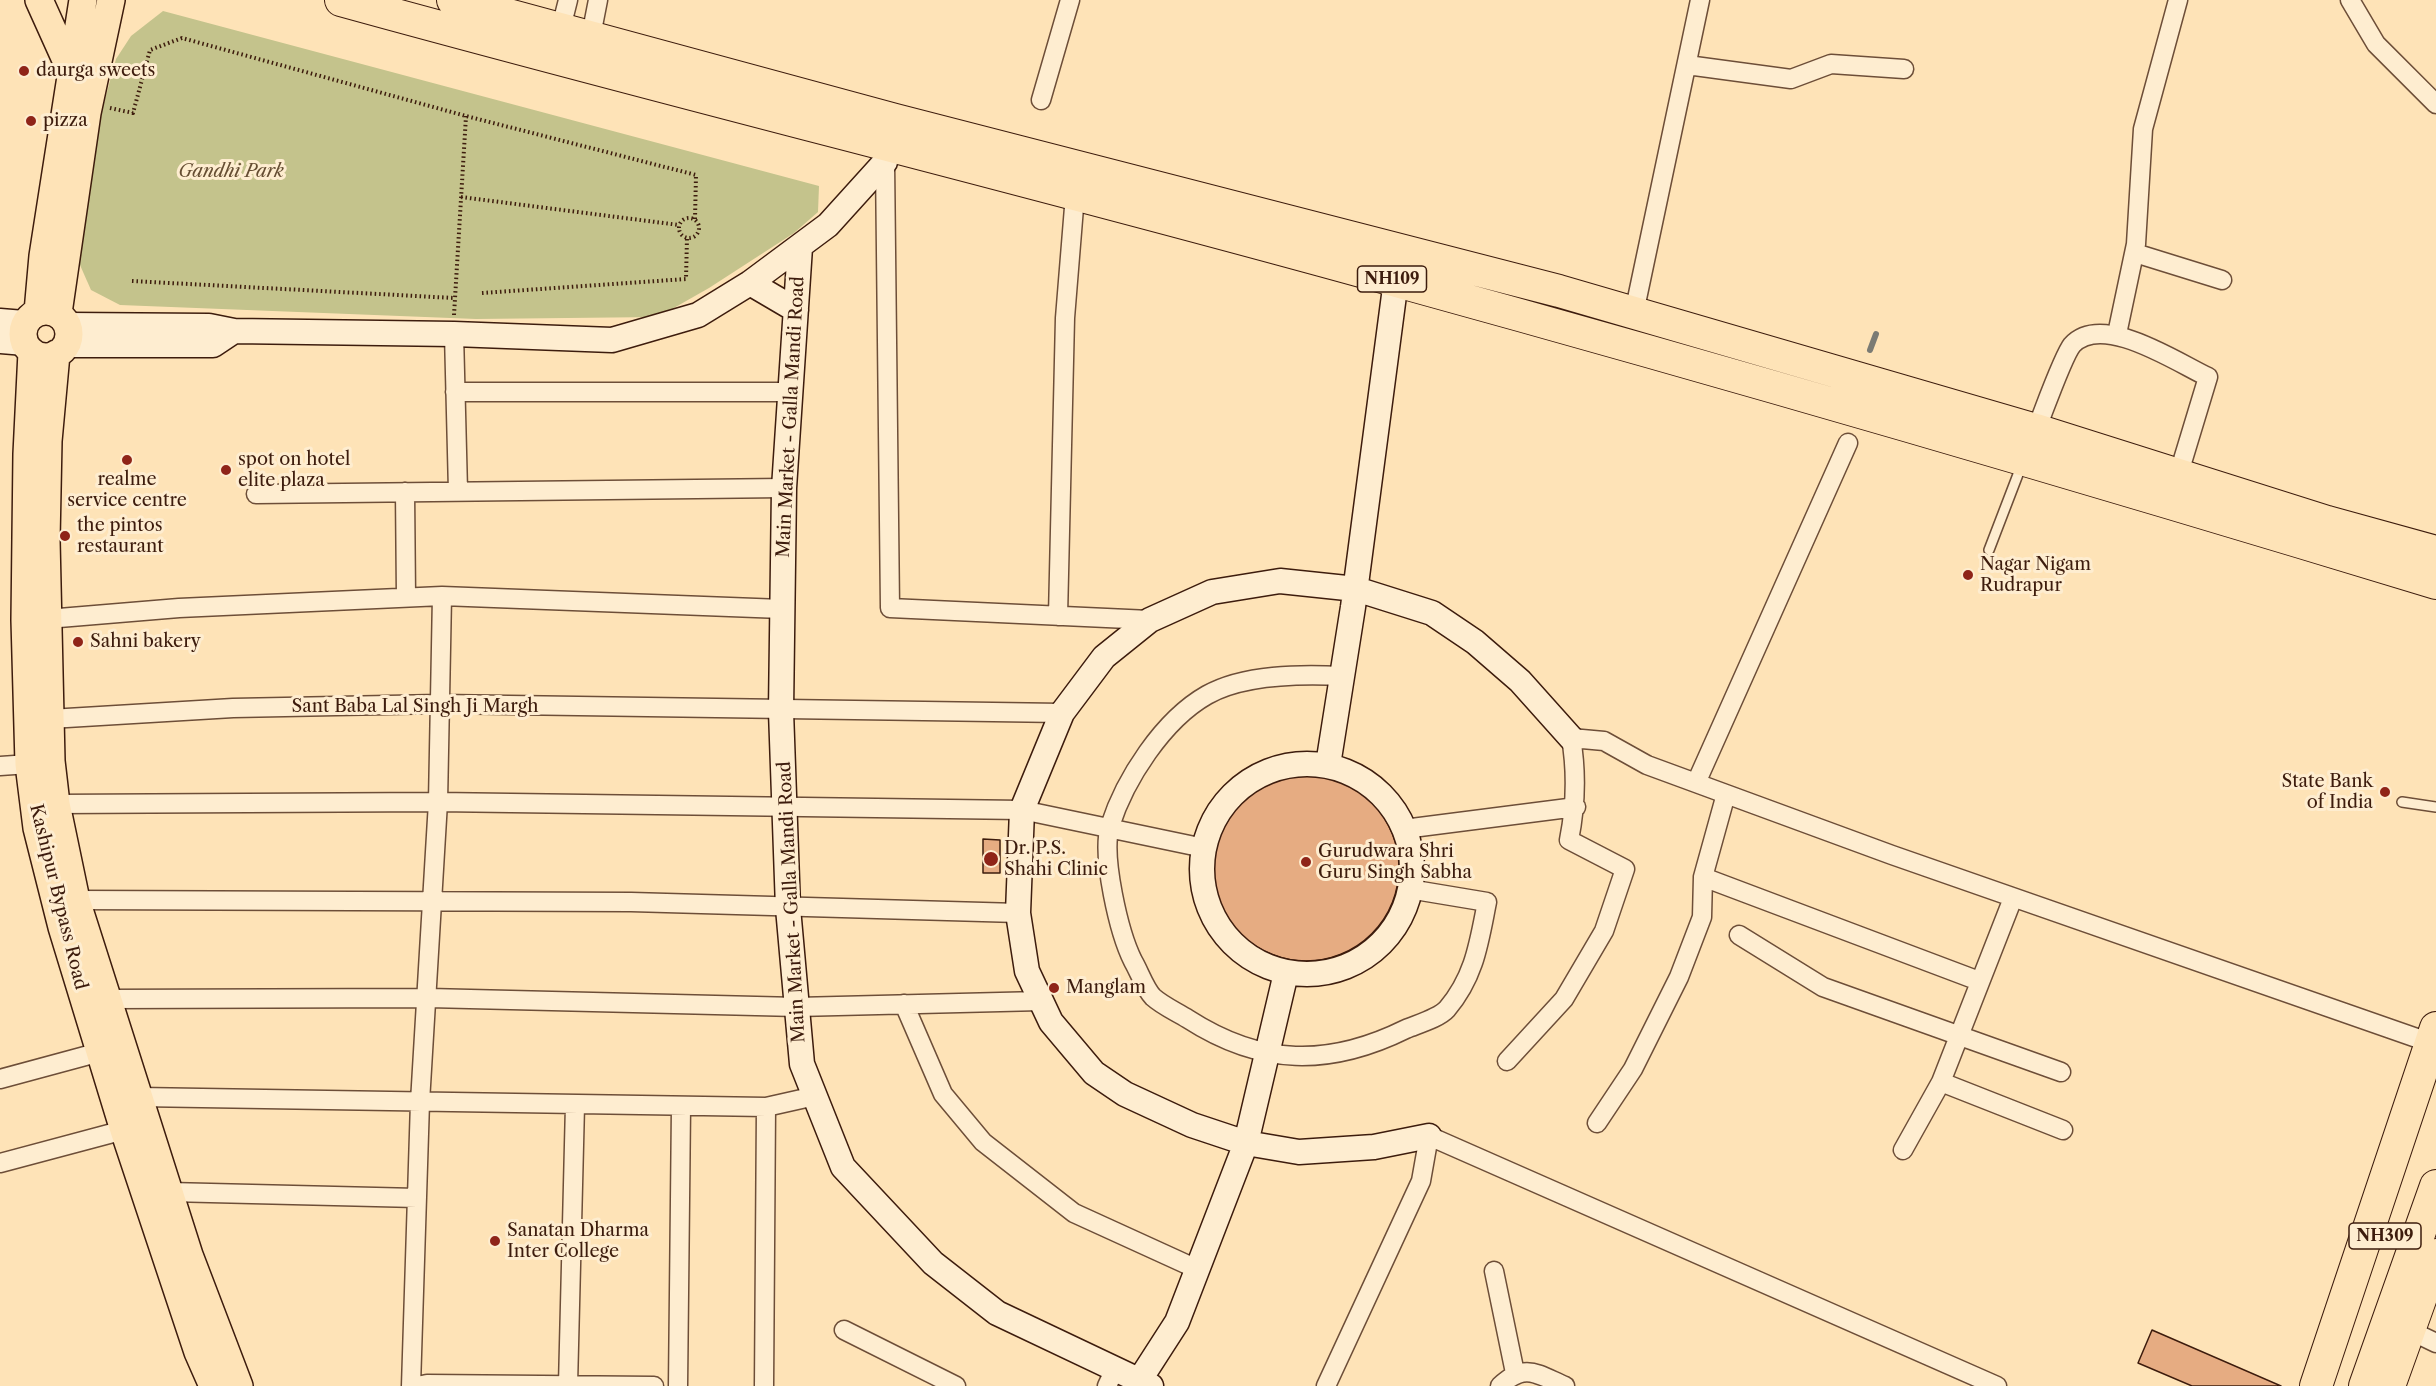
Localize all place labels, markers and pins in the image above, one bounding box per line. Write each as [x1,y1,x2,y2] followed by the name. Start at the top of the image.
[36,60,155,82] place label: daurga sweets
[17,64,31,78] marker: daurga sweets
[43,110,88,132] place label: pizza
[24,114,38,128] marker: pizza
[238,449,350,492] place label: spot on hotel elite plaza
[120,453,134,467] marker: realme service centre
[219,463,233,477] marker: spot on hotel elite plaza
[67,469,187,512] place label: realme service centre
[77,515,164,558] place label: the pintos restaurant
[58,529,72,543] marker: the pintos restaurant
[1980,554,2091,596] place label: Nagar Nigam Rudrapur
[1961,568,1975,582] marker: Nagar Nigam Rudrapur
[90,631,201,653] place label: Sahni bakery
[71,635,85,649] marker: Sahni bakery
[2281,771,2373,814] place label: State Bank of India
[2378,785,2392,799] marker: State Bank of India
[1004,838,1108,880] place label: Dr. P.S. Shahi Clinic
[1318,841,1472,884] place label: Gurudwara Shri Guru Singh Sabha
[982,850,1000,868] marker: Dr. P.S. Shahi Clinic
[1299,855,1313,869] marker: Gurudwara Shri Guru Singh Sabha
[1066,977,1146,999] place label: Manglam
[1047,981,1061,995] marker: Manglam
[507,1220,649,1262] place label: Sanatan Dharma Inter College
[488,1234,502,1248] marker: Sanatan Dharma Inter College

